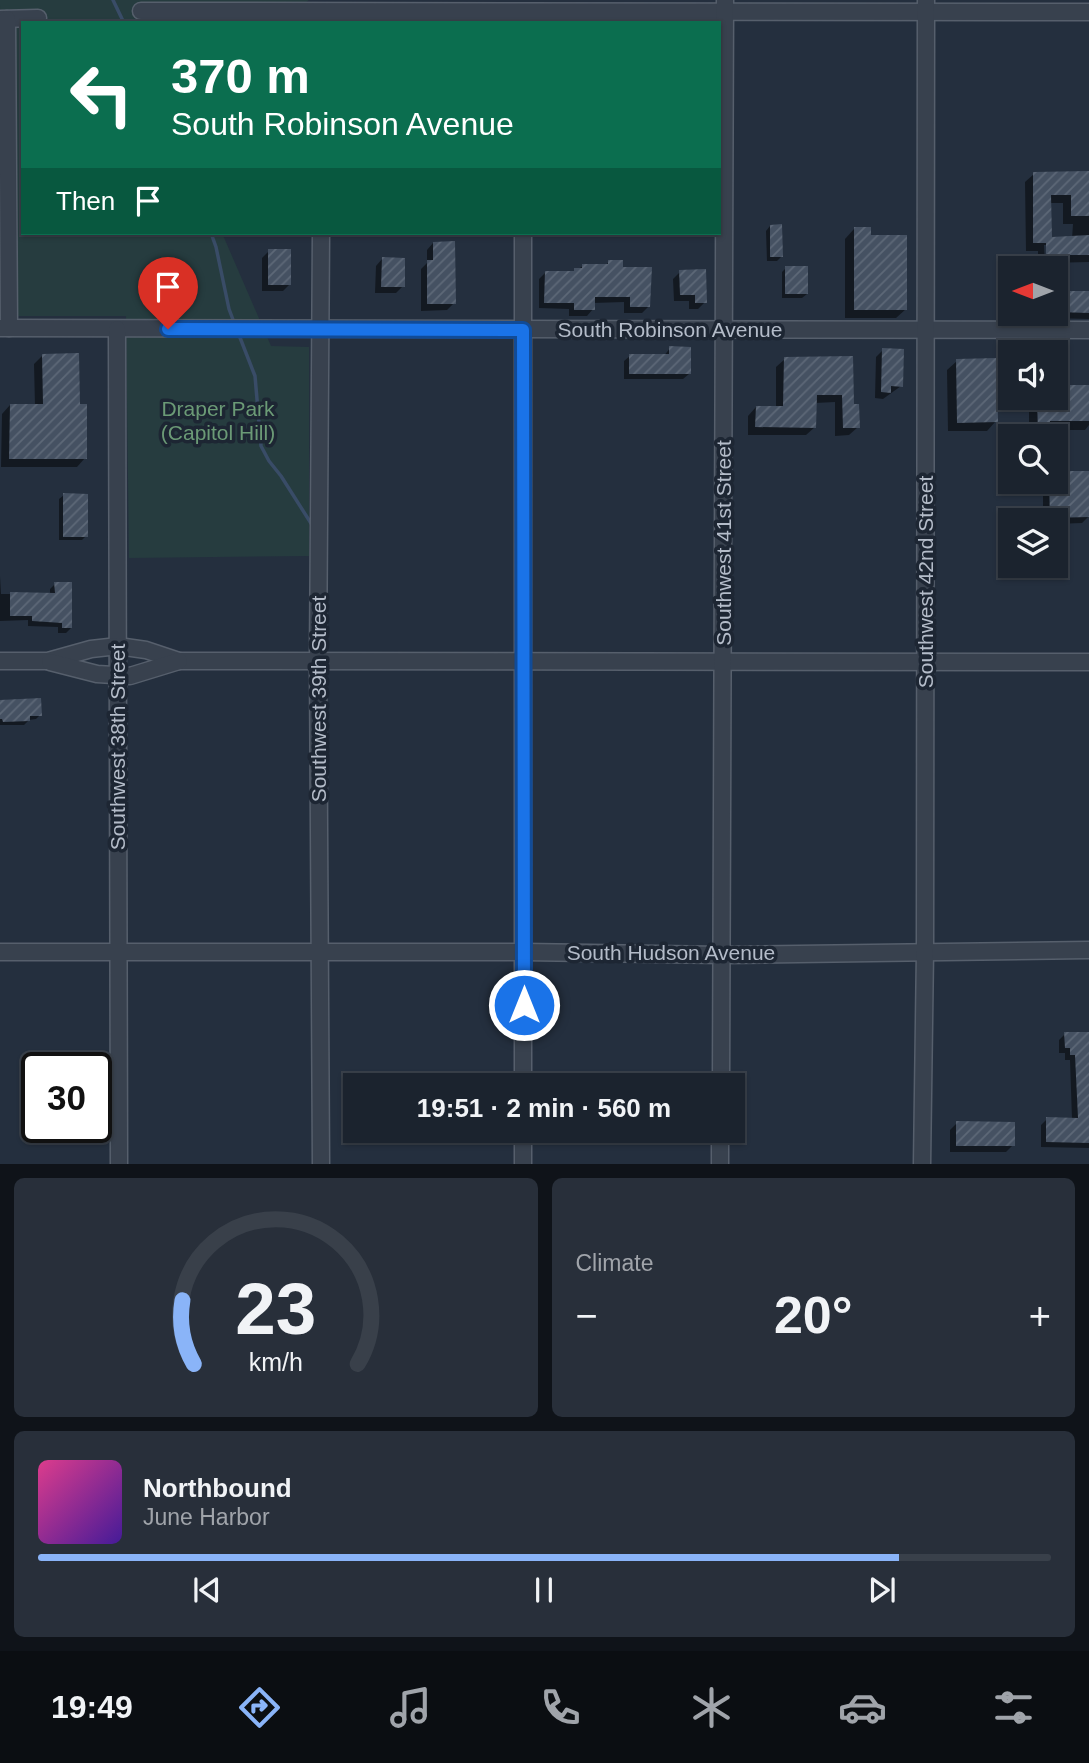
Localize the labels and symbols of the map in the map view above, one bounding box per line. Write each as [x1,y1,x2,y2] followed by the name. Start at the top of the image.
[998,256,1068,326] north arrow
[138,257,198,329] pin
[558,318,782,341] street label: South Robinson Avenue
[161,397,275,444] park label: Draper Park (Capitol Hill)
[712,440,735,646] street label: Southwest 41st Street
[914,476,937,688] street label: Southwest 42nd Street
[307,596,330,802] street label: Southwest 39th Street
[106,644,129,850] street label: Southwest 38th Street
[567,941,775,964] street label: South Hudson Avenue
[487,968,561,1042] position arrow
[21,1052,112,1143] speed limit sign: 30

